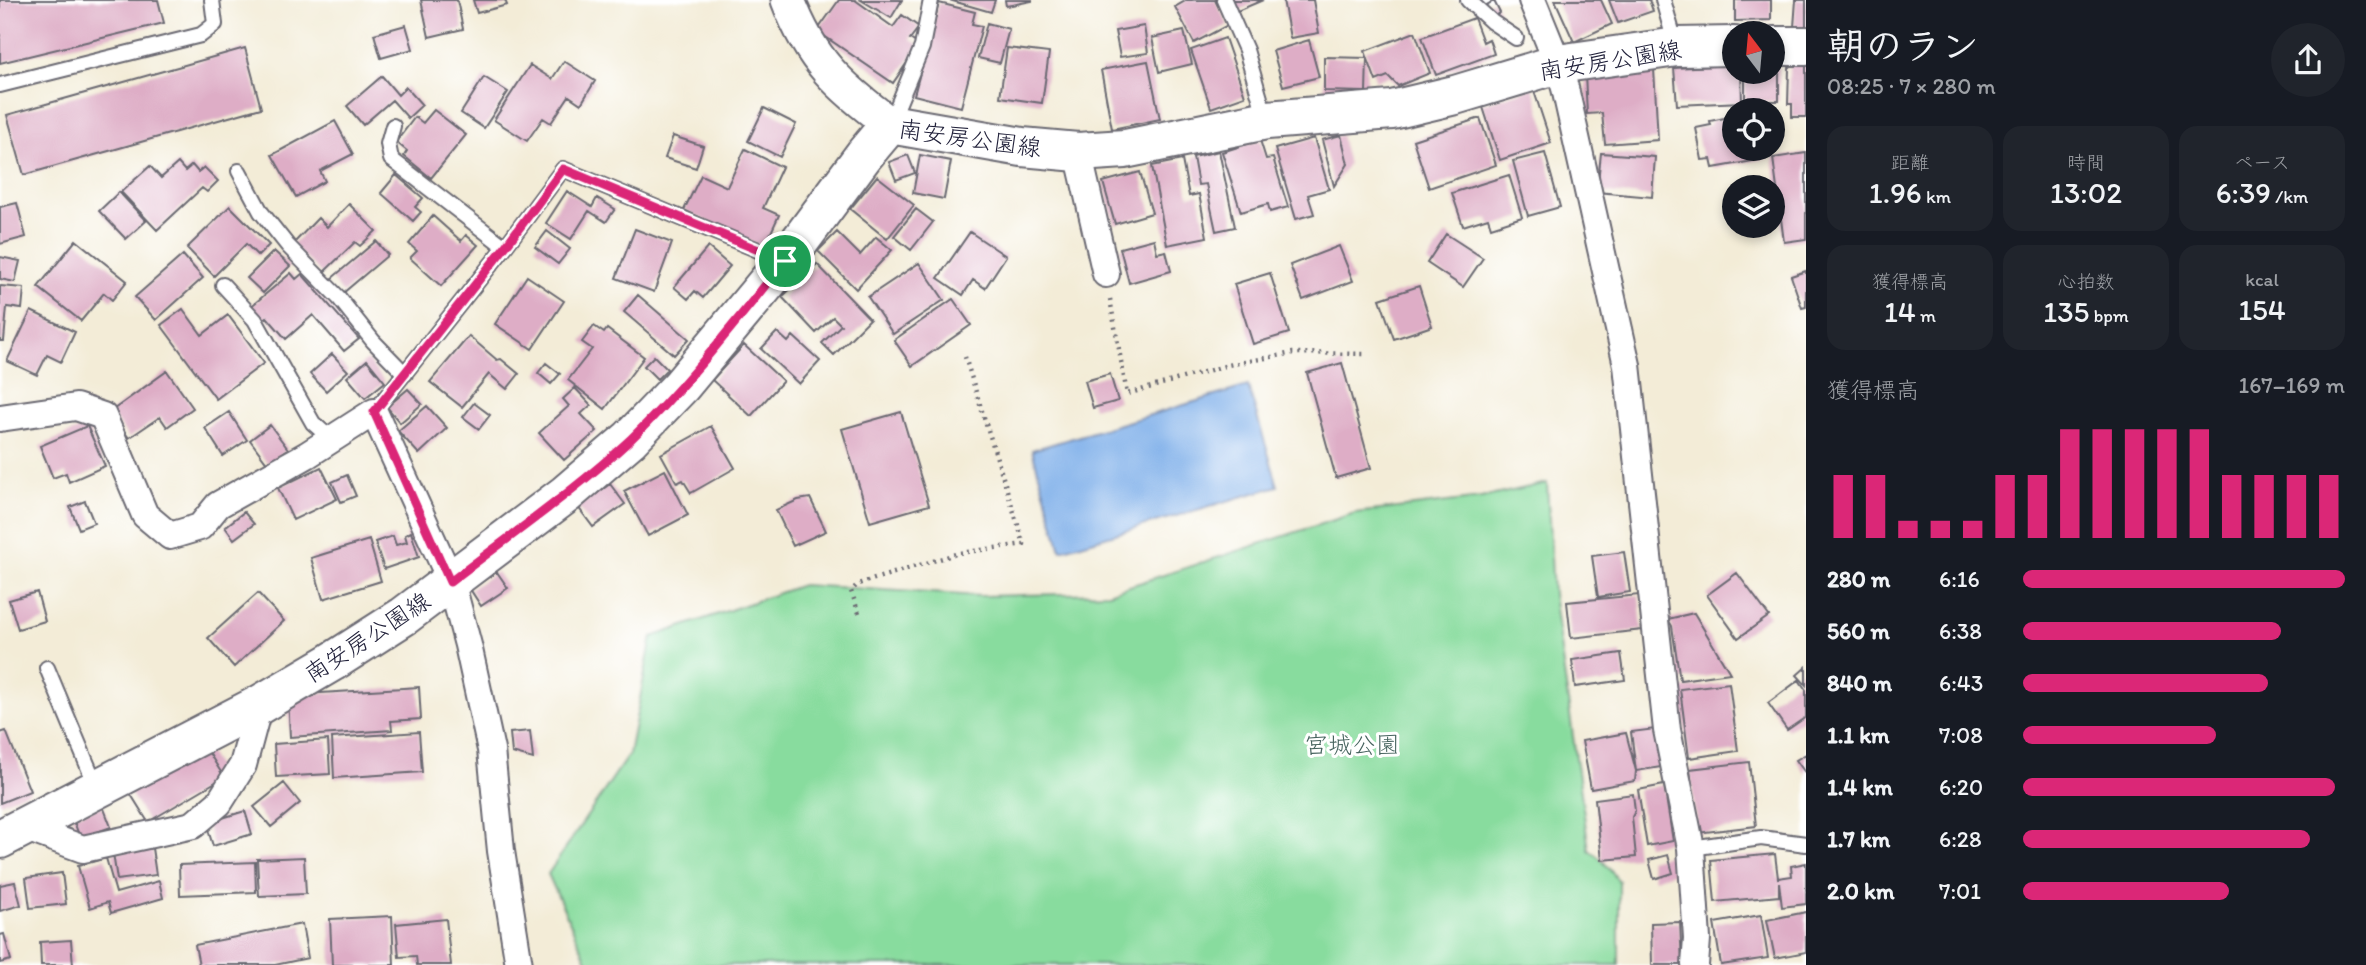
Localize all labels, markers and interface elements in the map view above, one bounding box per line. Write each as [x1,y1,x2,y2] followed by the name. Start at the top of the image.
[1722,21,1785,84] north arrow
[1722,21,1785,238] map controls
[1827,23,1979,69] text: 朝のラン
[2271,23,2345,97] button: share
[1537,34,1683,86] street label: 南安房公園線
[1827,72,1996,100] text: 08:25 · 7 × 280 m
[1722,98,1785,161] button: locate
[897,114,1043,162] street label: 南安房公園線
[1891,151,1929,174] text: 距離
[2067,151,2105,174] text: 時間
[2234,151,2290,174] text: ペース
[1869,174,1922,211] text: 1.96
[2050,174,2122,211] text: 13:02
[2216,174,2271,211] text: 6:39
[1722,175,1785,238] button: layers
[1922,185,1951,208] text: km
[2271,185,2308,208] text: /km
[755,231,815,291] pin
[766,242,804,280] icon: arrive
[2245,268,2279,291] text: kcal
[1872,270,1948,293] text: 獲得標高
[2057,270,2115,293] text: 心拍数
[2238,291,2286,328] text: 154
[1884,293,1916,330] text: 14
[2043,293,2089,330] text: 135
[1916,304,1936,327] text: m
[2089,304,2129,327] text: bpm
[2239,371,2345,399] text: 167–169 m
[1827,376,1919,404] text: 獲得標高
[1827,565,1890,593] text: 280 m
[1939,565,1980,593] text: 6:16
[299,586,435,688] street label: 南安房公園線
[1827,617,1890,645] text: 560 m
[1939,617,1982,645] text: 6:38
[1827,669,1892,697] text: 840 m
[1939,669,1983,697] text: 6:43
[1827,721,1890,749] text: 1.1 km
[1939,721,1983,749] text: 7:08
[1304,730,1400,759] park label: 宮城公園
[1827,773,1893,801] text: 1.4 km
[1939,773,1983,801] text: 6:20
[1827,825,1890,853] text: 1.7 km
[1939,825,1982,853] text: 6:28
[1827,877,1895,905] text: 2.0 km
[1939,877,1981,905] text: 7:01

